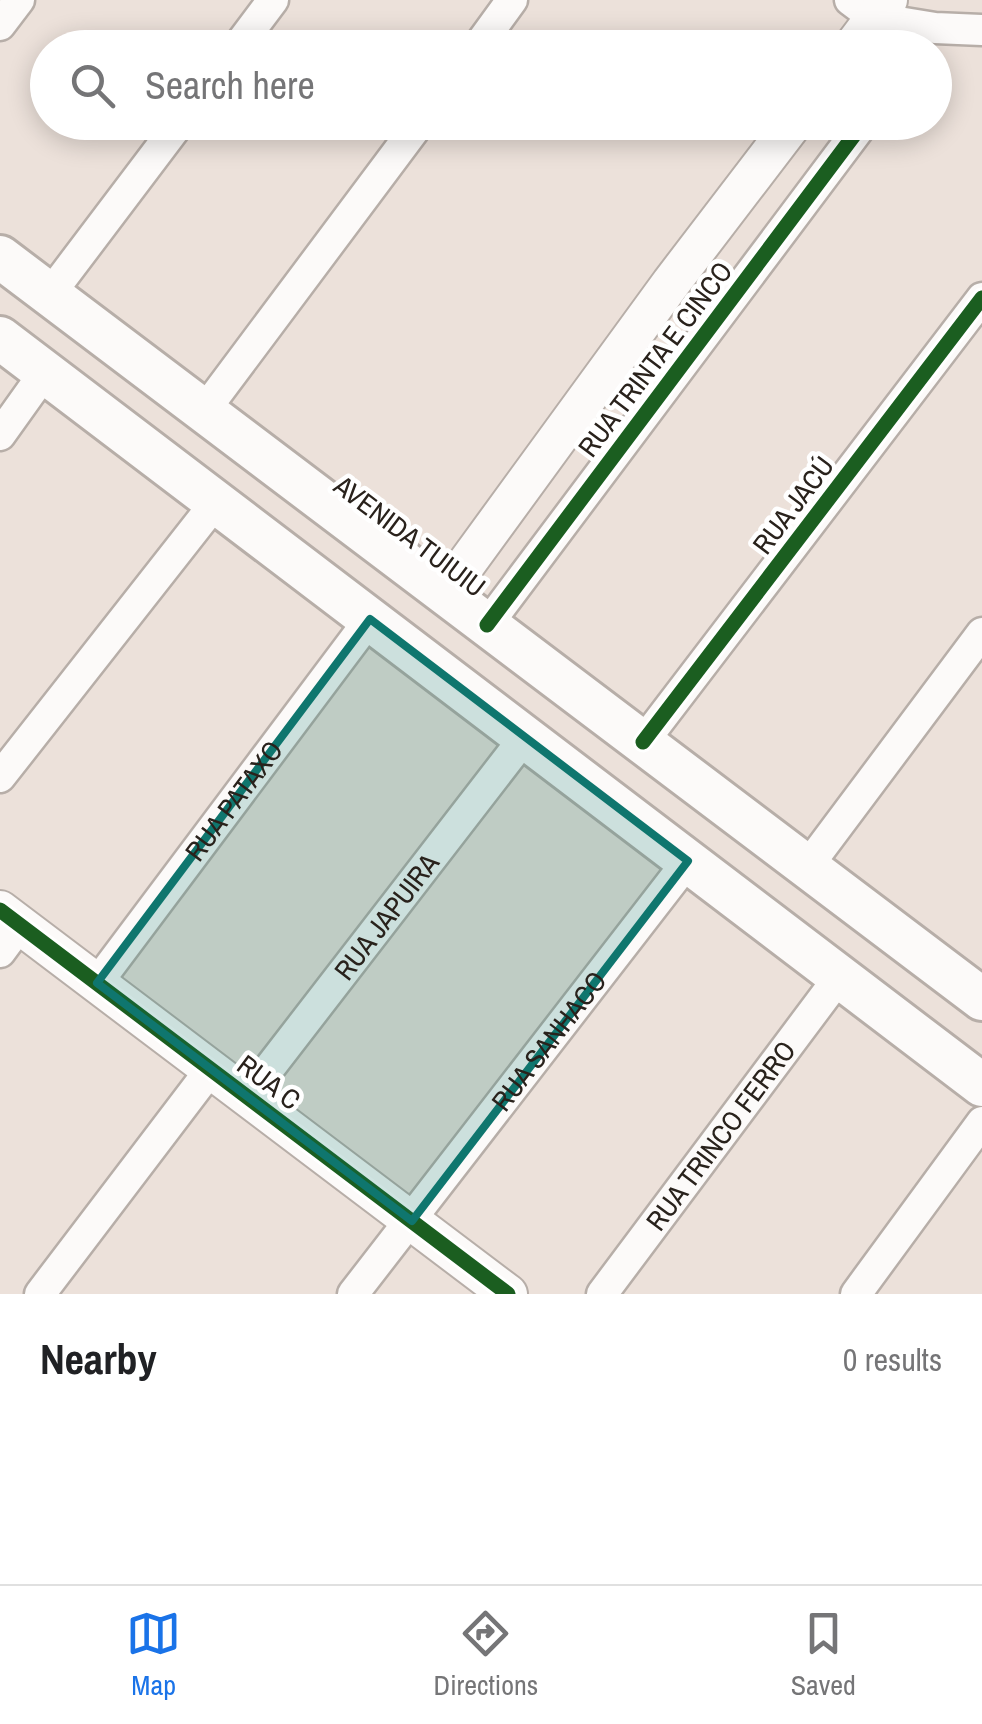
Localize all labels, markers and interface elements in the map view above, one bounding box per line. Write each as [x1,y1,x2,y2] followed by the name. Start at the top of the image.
[30,30,952,140] search box
[65,58,120,113] icon: search
[145,60,315,111] text: Search here
[569,254,741,464] street label: RUA TRINTA E CINCO
[744,448,842,562] street label: RUA JACÚ
[326,466,493,605] street label: AVENIDA TUIUIU
[176,732,292,869] street label: RUA PATAXO
[325,845,448,988] street label: RUA JAPUIRA
[483,963,615,1119] street label: RUA SANHACO
[637,1033,804,1238] street label: RUA TRINCO FERRO
[230,1046,308,1118] street label: RUA C
[40,1331,157,1387] text: Nearby
[843,1338,942,1381] text: 0 results
[126,1606,181,1704] tab: Map
[434,1606,538,1704] tab: Directions
[791,1606,856,1704] tab: Saved

